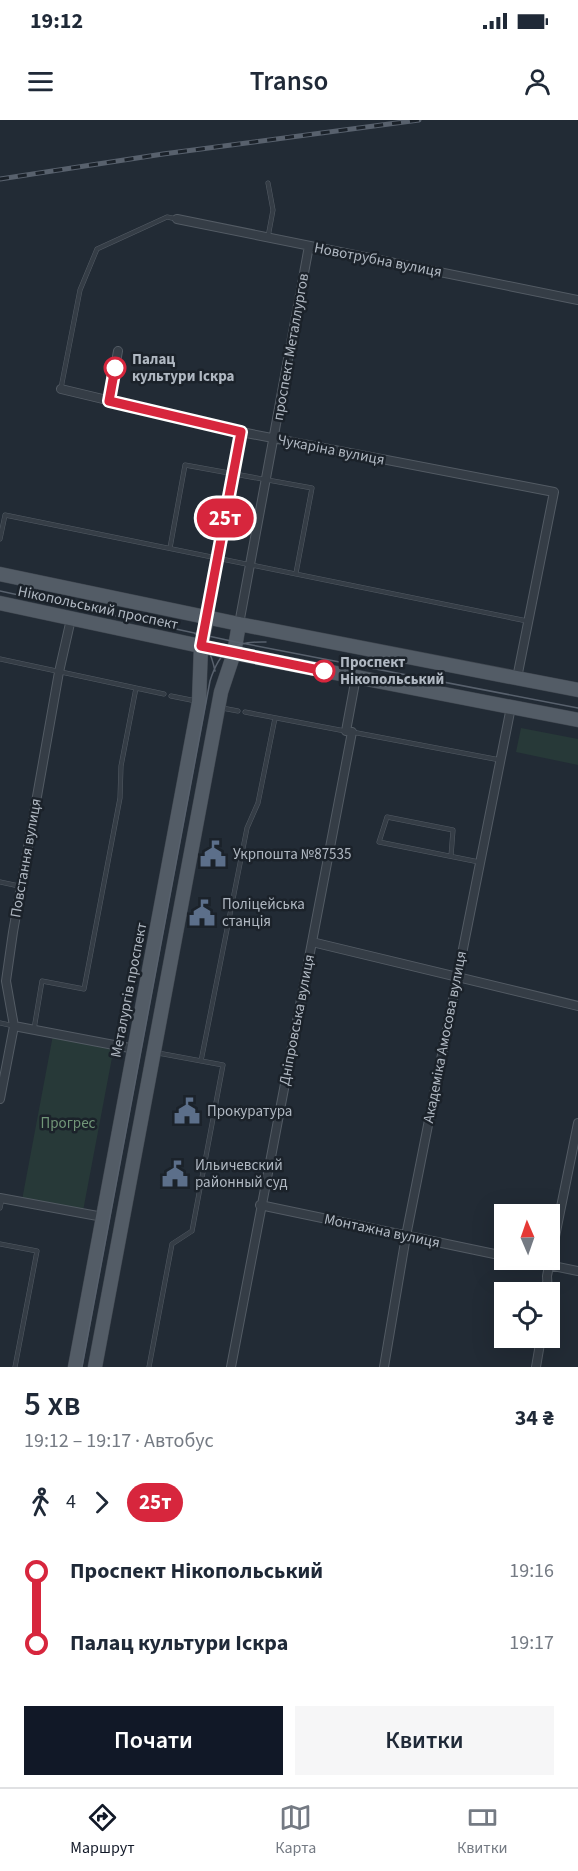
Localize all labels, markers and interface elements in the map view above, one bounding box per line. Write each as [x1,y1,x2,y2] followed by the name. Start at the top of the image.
[30,5,83,37] text: 19:12
[250,62,328,101] text: Transo
[24,65,57,98] icon: menu
[521,65,554,98] icon: person
[312,237,444,283] street label: Новотрубна вулиця
[268,271,314,422] street label: проспект Металлургов
[132,349,235,387] place label: Палац культури Іскра
[104,357,126,379] marker: Палац культури Іскра
[276,429,386,471] street label: Чукаріна вулиця
[190,498,260,538] line badge: 25т
[209,503,241,533] text: 25т
[16,581,180,635] street label: Нікопольський проспект
[340,652,444,690] place label: Проспект Нікопольський
[313,660,335,682] marker: Проспект Нікопольський
[5,797,47,919] street label: Повстання вулиця
[198,839,228,869] public building icon: Укрпошта №87535
[233,844,351,865] place label: Укрпошта №87535
[222,894,305,932] place label: Поліцейська станція
[187,898,217,928] public building icon: Поліцейська станція
[106,920,152,1059] street label: Металургів проспект
[418,949,472,1125] street label: Академіка Амосова вулиця
[274,953,320,1087] street label: Дніпровська вулиця
[172,1096,202,1126] public building icon: Прокуратура
[207,1101,292,1122] place label: Прокуратура
[41,1113,96,1134] park label: Прогрес
[195,1155,288,1193] place label: Ильичевский районный суд
[160,1159,190,1189] public building icon: Ильичевский районный суд
[494,1204,560,1270] north arrow
[494,1204,560,1348] map controls
[322,1208,442,1254] street label: Монтажна вулиця
[494,1282,560,1348] button: locate
[24,1381,81,1428] text: 5 хв
[515,1402,554,1434] text: 34 ₴
[24,1427,214,1455] text: 19:12 – 19:17 · Автобус
[24,1486,57,1519] icon: walk
[85,1486,118,1519] icon: forward
[139,1487,171,1517] text: 25т
[66,1488,76,1516] text: 4
[70,1555,323,1587] text: Проспект Нікопольський
[509,1557,554,1585] text: 19:16
[70,1627,288,1659] text: Палац культури Іскра
[509,1629,554,1657] text: 19:17
[24,1706,283,1775] button: Почати
[295,1706,554,1775] button: Квитки
[70,1801,135,1859] tab: Маршрут
[275,1801,316,1859] tab: Карта
[457,1801,508,1859] tab: Квитки

